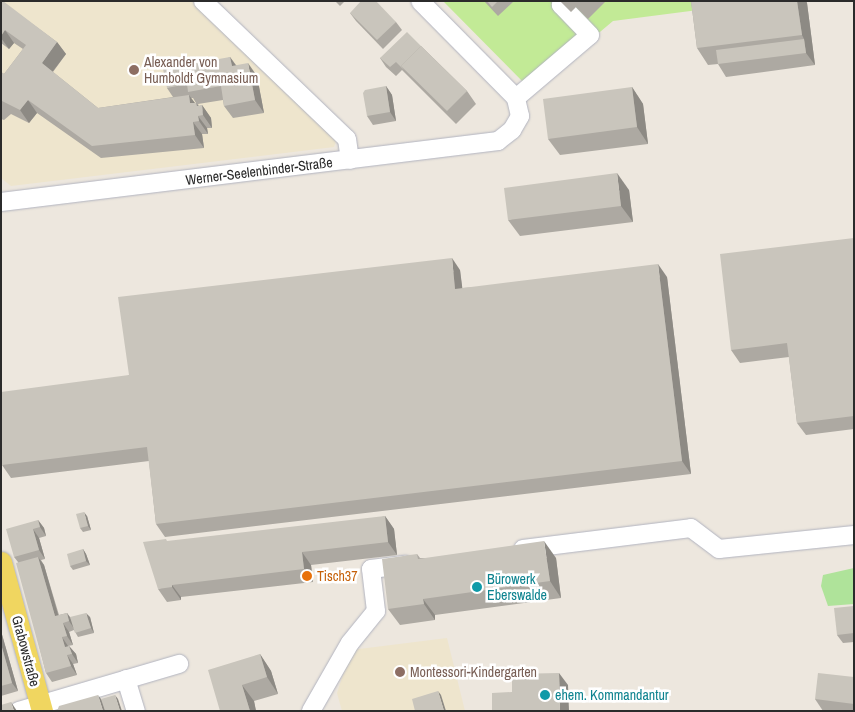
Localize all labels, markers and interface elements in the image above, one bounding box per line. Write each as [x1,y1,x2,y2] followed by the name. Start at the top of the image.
[144,54,258,86] place label: Alexander von Humboldt Gymnasium
[128,64,140,76] marker: Alexander von Humboldt Gymnasium
[185,154,333,188] street label: Werner-Seelenbinder-Straße
[317,568,358,584] place label: Tisch37
[301,570,313,582] marker: Tisch37
[487,571,547,604] place label: Bürowerk Eberswalde
[471,581,483,593] marker: Bürowerk Eberswalde
[8,614,44,688] street label: Grabowstraße
[410,664,537,680] place label: Montessori-Kindergarten
[394,666,406,678] marker: Montessori-Kindergarten
[555,687,669,703] place label: ehem. Kommandantur
[539,689,551,701] marker: ehem. Kommandantur

